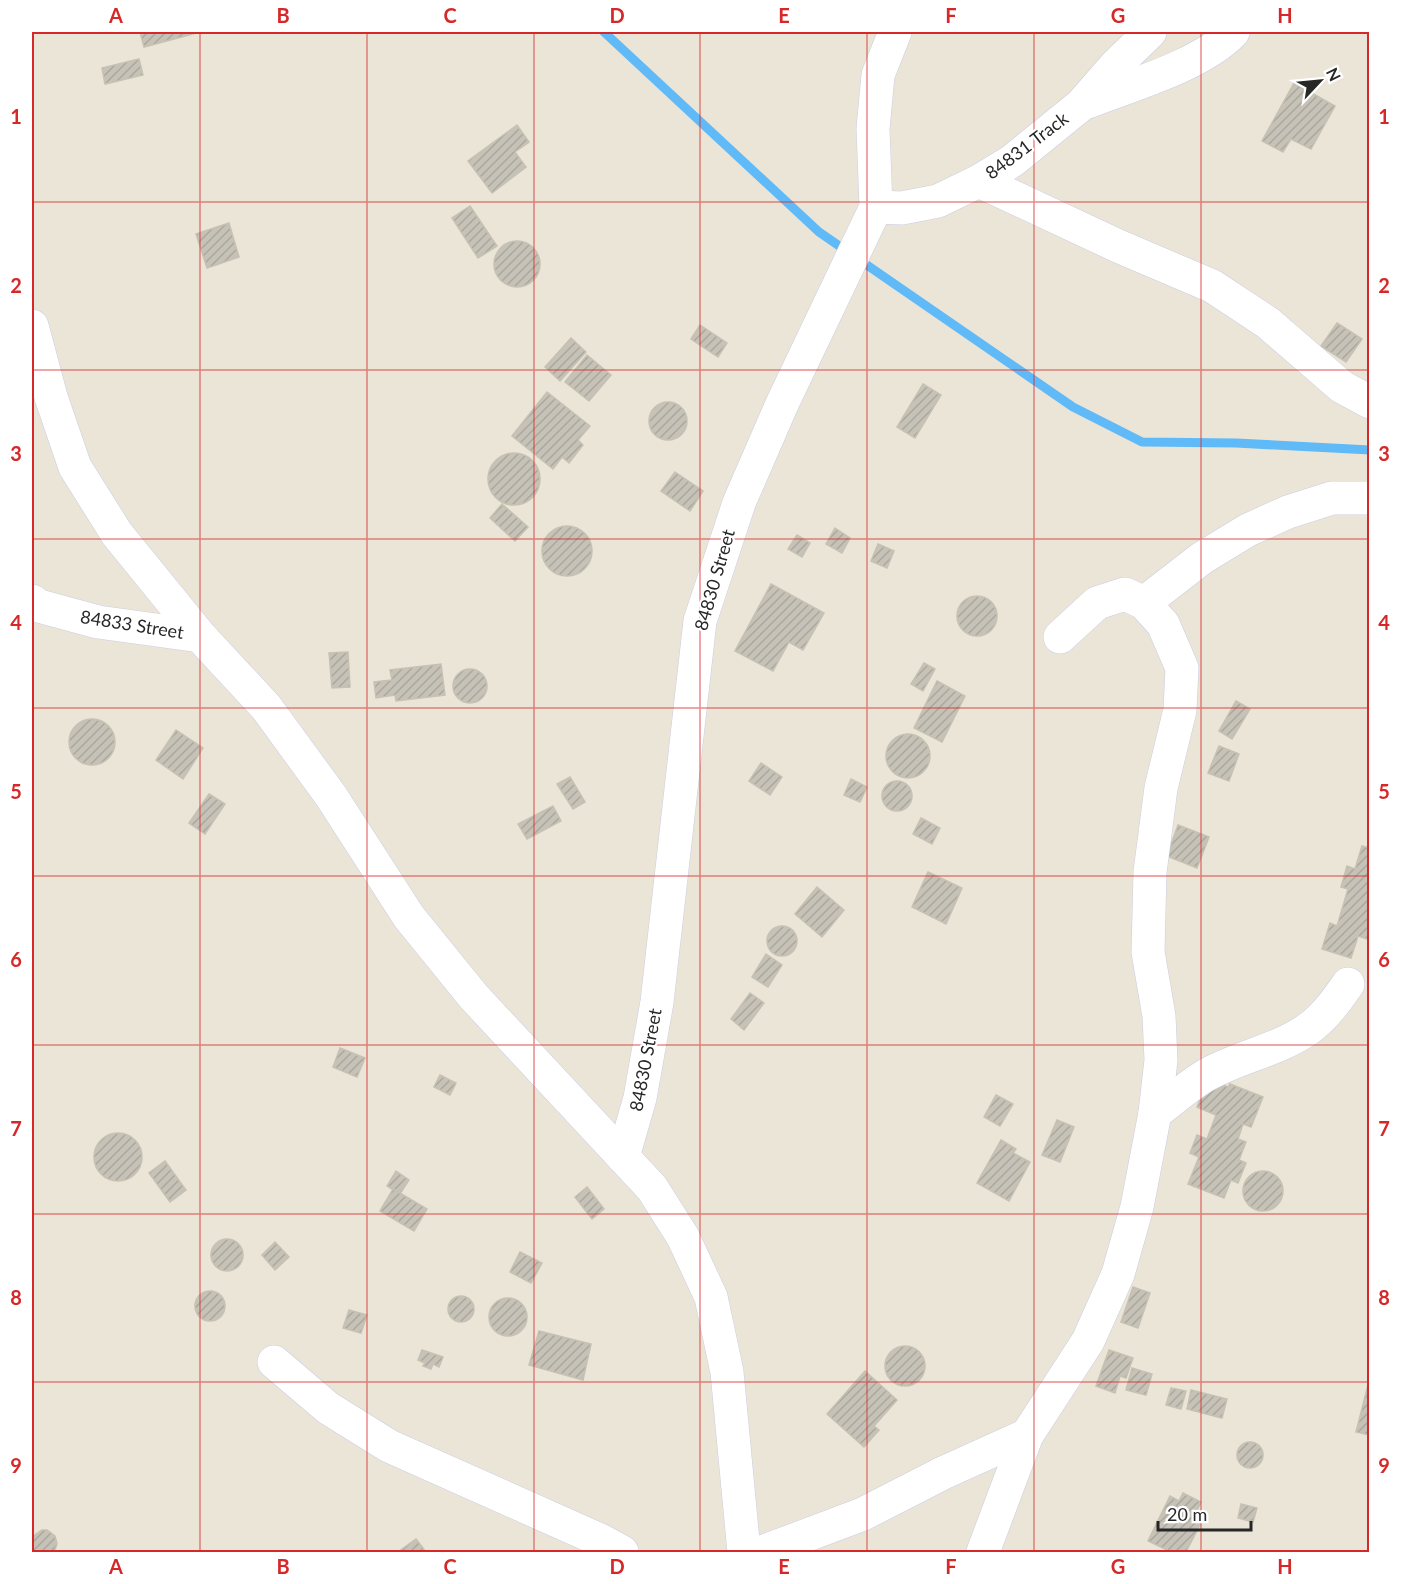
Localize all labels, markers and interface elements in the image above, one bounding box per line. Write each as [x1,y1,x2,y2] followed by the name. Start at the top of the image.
[108,3,123,27] text: A
[276,3,290,27] text: B
[443,3,457,27] text: C
[609,3,625,27] text: D
[778,3,790,27] text: E
[945,3,957,27] text: F
[1111,3,1125,27] text: G
[1277,3,1293,27] text: H
[1290,51,1350,111] north arrow
[1323,65,1345,84] text: N
[10,104,22,128] text: 1
[1378,104,1390,128] text: 1
[981,106,1073,183] street label: 84831 Track
[10,273,22,297] text: 2
[1378,273,1390,297] text: 2
[10,441,22,465] text: 3
[1378,441,1390,465] text: 3
[689,526,739,633] street label: 84830 Street
[79,605,186,643] street label: 84833 Street
[10,610,22,634] text: 4
[1378,610,1390,634] text: 4
[10,779,22,803] text: 5
[1378,779,1390,803] text: 5
[10,947,22,971] text: 6
[1378,947,1390,971] text: 6
[624,1006,666,1113] street label: 84830 Street
[10,1116,22,1140] text: 7
[1378,1116,1390,1140] text: 7
[10,1285,22,1309] text: 8
[1378,1285,1390,1309] text: 8
[10,1453,22,1477] text: 9
[1378,1453,1390,1477] text: 9
[1158,1494,1251,1532] scale bar
[1167,1503,1207,1525] text: 20 m
[108,1554,123,1578] text: A
[276,1554,290,1578] text: B
[443,1554,457,1578] text: C
[609,1554,625,1578] text: D
[778,1554,790,1578] text: E
[945,1554,957,1578] text: F
[1111,1554,1125,1578] text: G
[1277,1554,1293,1578] text: H

